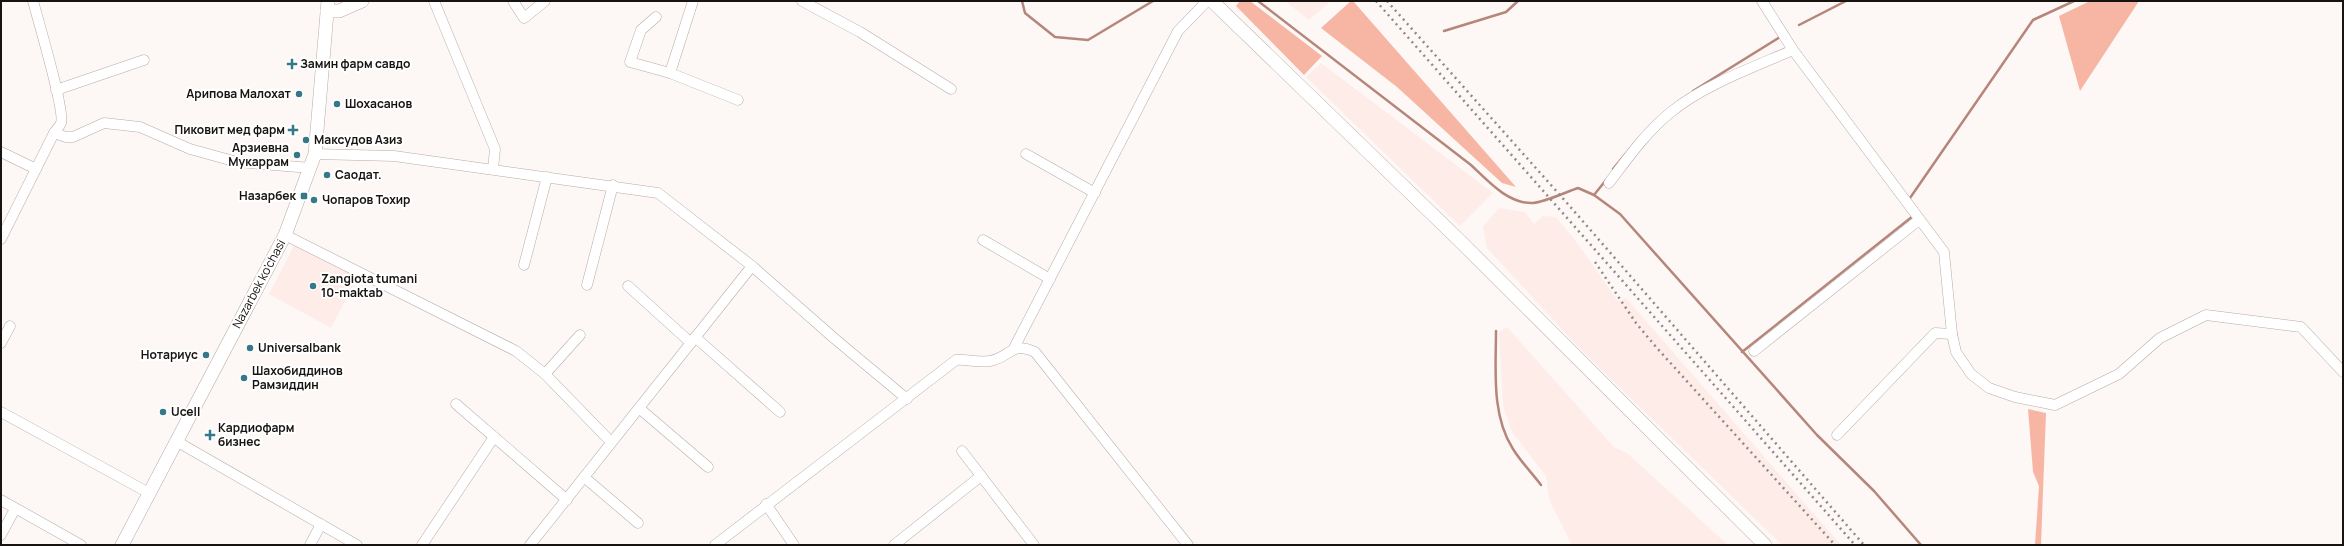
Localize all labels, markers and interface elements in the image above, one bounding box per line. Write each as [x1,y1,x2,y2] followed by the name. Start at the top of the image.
[300,55,410,72] place label: Замин фарм савдо
[287,59,297,69] marker: Замин фарм савдо
[186,85,292,102] place label: Арипова Малохат
[294,89,304,99] marker: Арипова Малохат
[345,95,412,112] place label: Шохасанов
[332,99,342,109] marker: Шохасанов
[175,121,285,138] place label: Пиковит мед фарм
[288,125,298,135] marker: Пиковит мед фарм
[314,131,403,148] place label: Максудов Азиз
[301,135,311,145] marker: Максудов Азиз
[228,139,289,170] place label: Арзиевна Мукаррам
[292,150,302,160] marker: Арзиевна Мукаррам
[335,166,382,183] place label: Саодат.
[322,170,332,180] marker: Саодат.
[239,187,297,204] place label: Назарбек
[299,191,309,201] marker: Назарбек
[322,191,411,208] place label: Чопаров Тохир
[309,195,319,205] marker: Чопаров Тохир
[228,236,289,331] street label: Nazarbek ko'chasi
[321,270,417,301] place label: Zangiota tumani 10-maktab
[308,281,318,291] marker: Zangiota tumani 10-maktab
[258,339,341,356] place label: Universalbank
[245,343,255,353] marker: Universalbank
[141,346,198,363] place label: Нотариус
[201,350,211,360] marker: Нотариус
[252,362,343,393] place label: Шахобиддинов Рамзиддин
[239,373,249,383] marker: Шахобиддинов Рамзиддин
[171,403,200,420] place label: Ucell
[158,407,168,417] marker: Ucell
[218,419,294,450] place label: Кардиофарм бизнес
[205,430,215,440] marker: Кардиофарм бизнес

